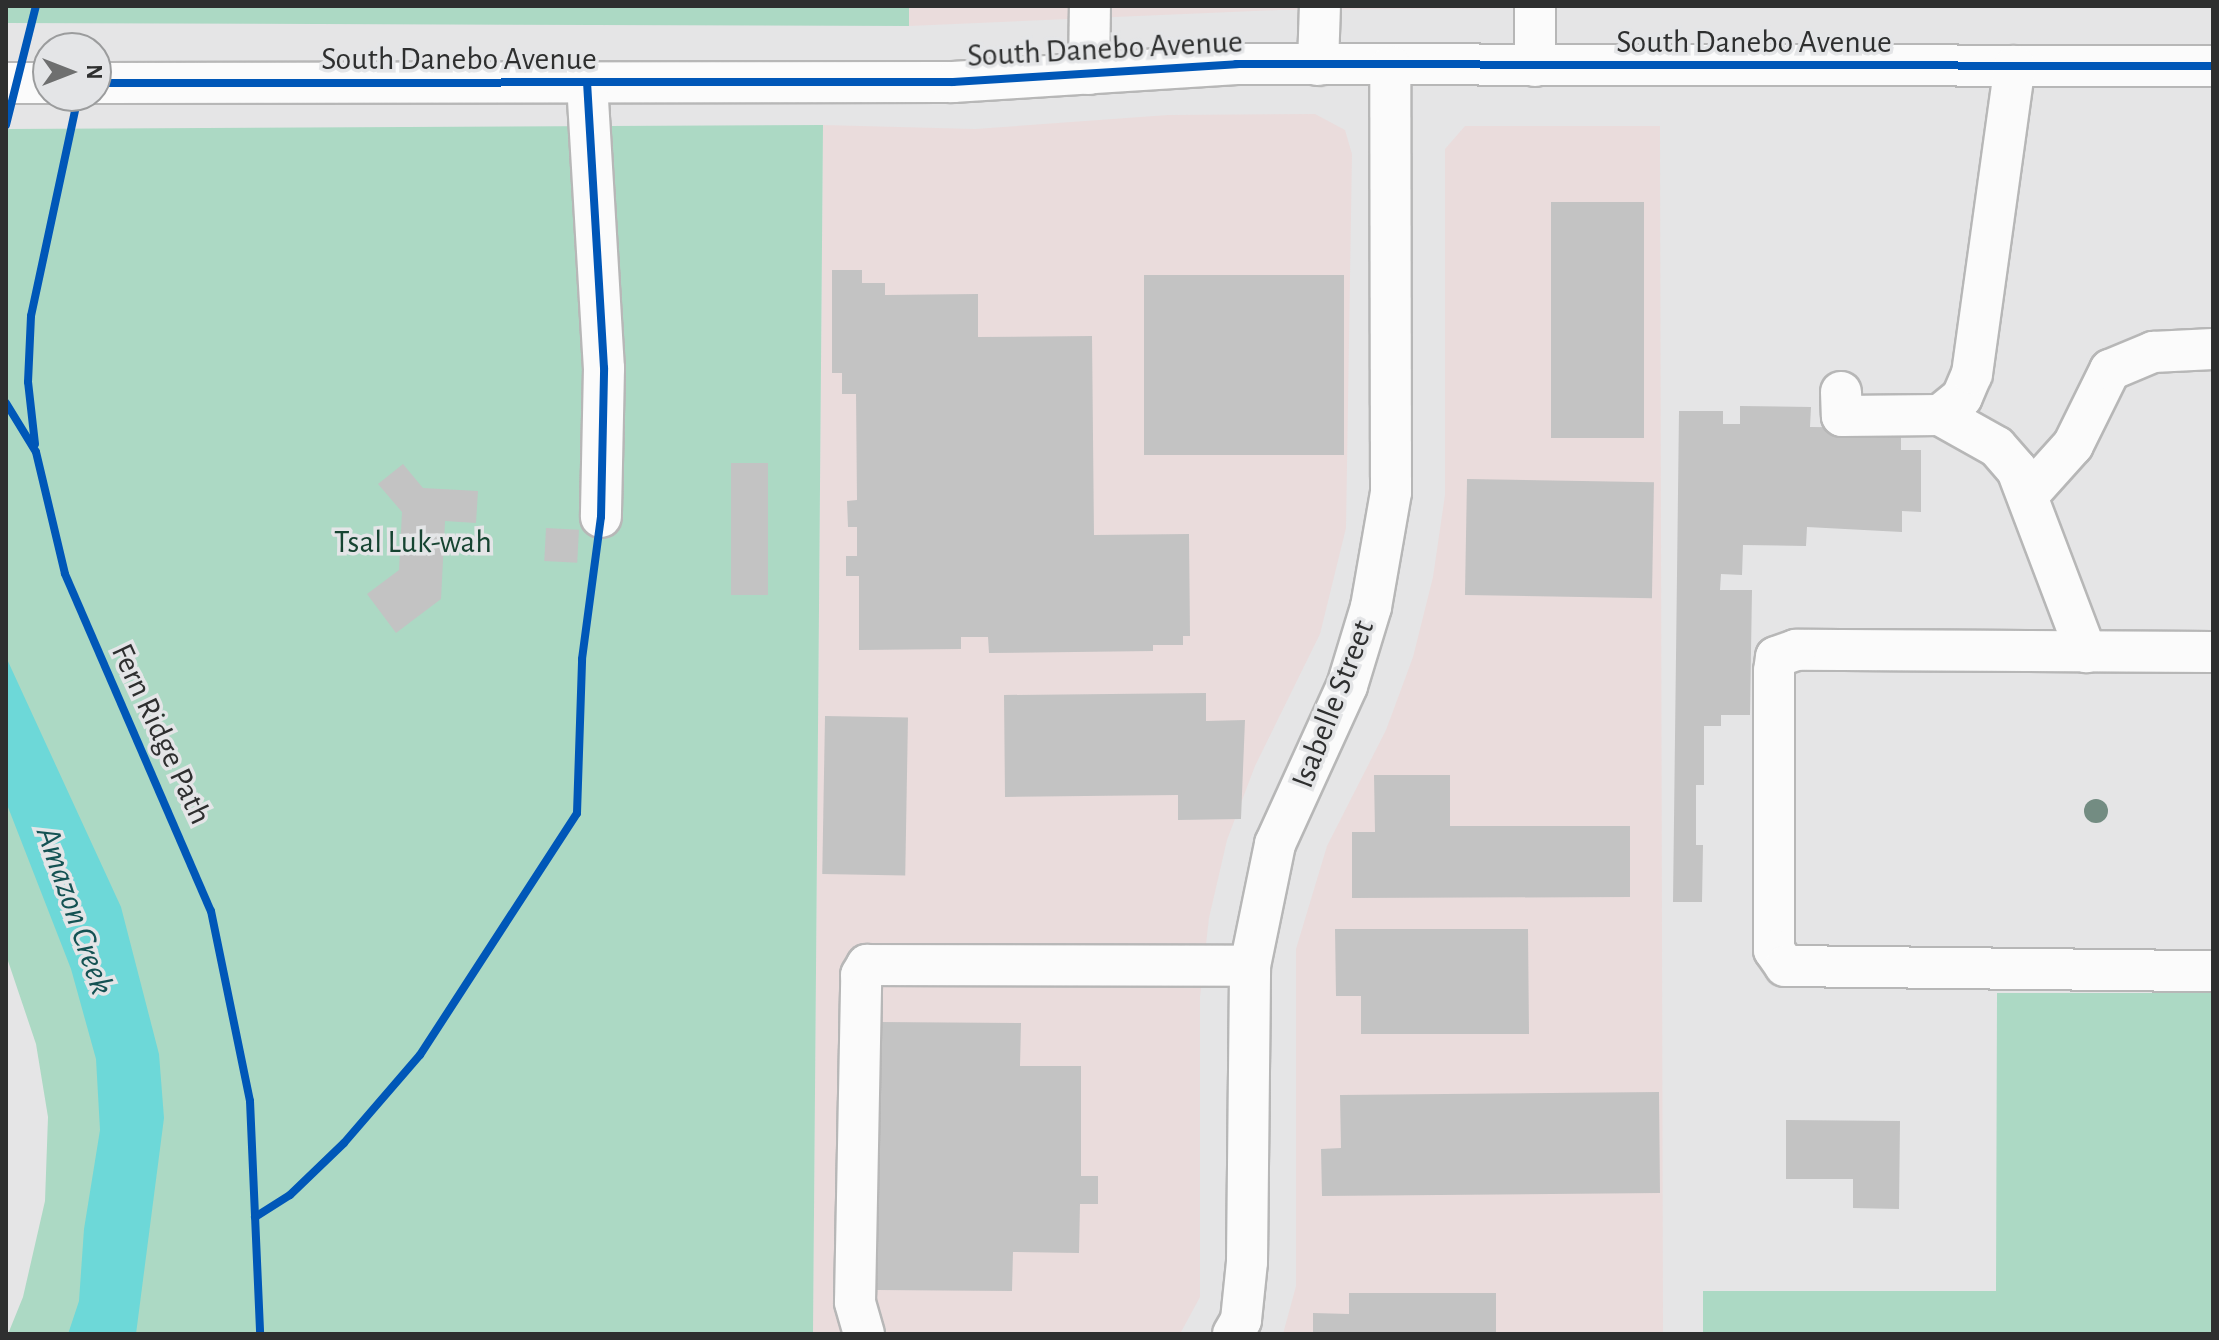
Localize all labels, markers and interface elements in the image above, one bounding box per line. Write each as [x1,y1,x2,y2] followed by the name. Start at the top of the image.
[966,23,1244,75] street label: South Danebo Avenue
[1616,23,1892,61] street label: South Danebo Avenue
[32,32,112,112] north arrow
[321,40,597,78] street label: South Danebo Avenue
[83,64,105,80] text: N
[334,523,492,561] park label: Tsal Luk-wah
[1283,615,1383,793] street label: Isabelle Street
[102,638,220,830] street label: Fern Ridge Path
[26,821,122,1001] water label: Amazon Creek

